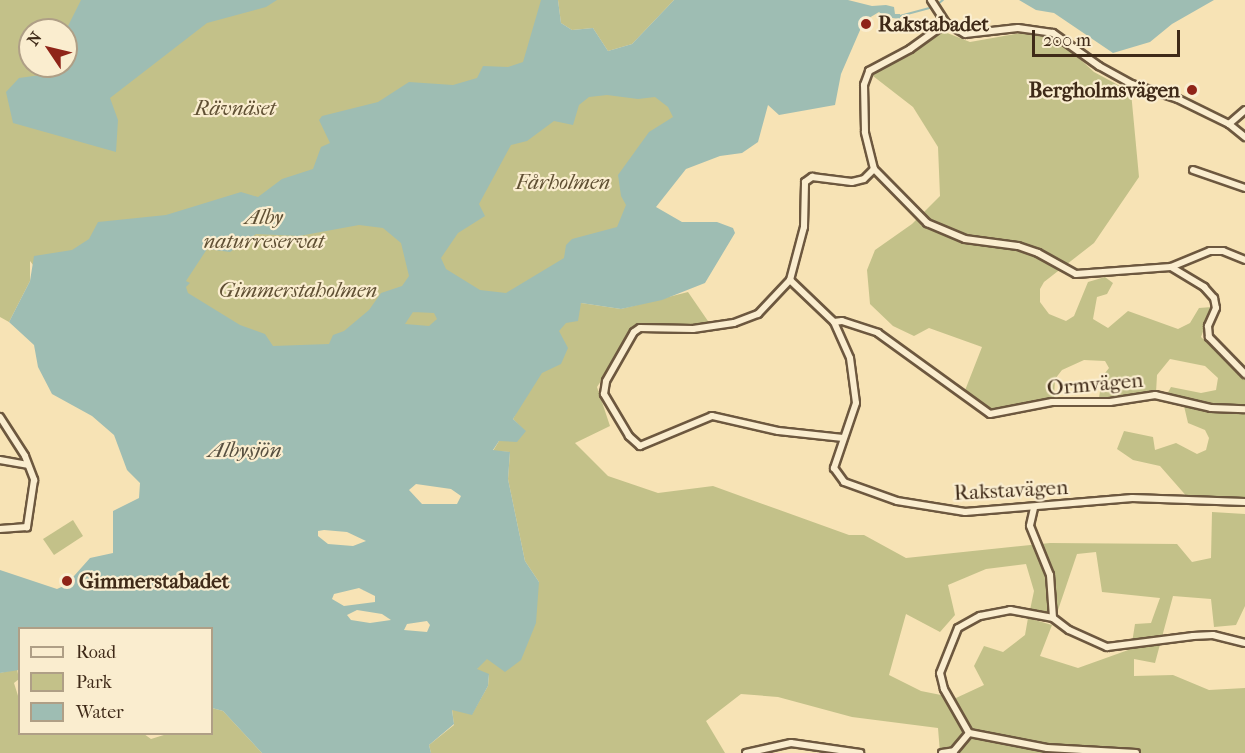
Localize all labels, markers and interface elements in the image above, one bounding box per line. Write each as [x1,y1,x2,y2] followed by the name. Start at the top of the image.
[878,11,989,37] place label: Rakstabadet
[859,17,873,31] marker: Rakstabadet
[18,18,78,78] north arrow
[1035,18,1184,56] scale bar
[23,28,46,49] text: N
[1043,30,1091,51] text: 200 m
[1029,77,1180,103] place label: Bergholmsvägen
[1185,83,1199,97] marker: Bergholmsvägen
[194,95,276,121] park label: Rävnäset
[516,169,610,195] park label: Fårholmen
[204,204,324,254] park label: Alby naturreservat
[219,277,377,303] park label: Gimmerstaholmen
[1046,367,1144,401] street label: Ormvägen
[208,438,282,464] water label: Albysjön
[953,474,1069,506] street label: Rakstavägen
[79,568,229,594] place label: Gimmerstabadet
[60,574,74,588] marker: Gimmerstabadet
[18,627,213,735] legend
[76,642,116,663] text: Road
[76,672,112,693] text: Park
[76,702,124,723] text: Water

